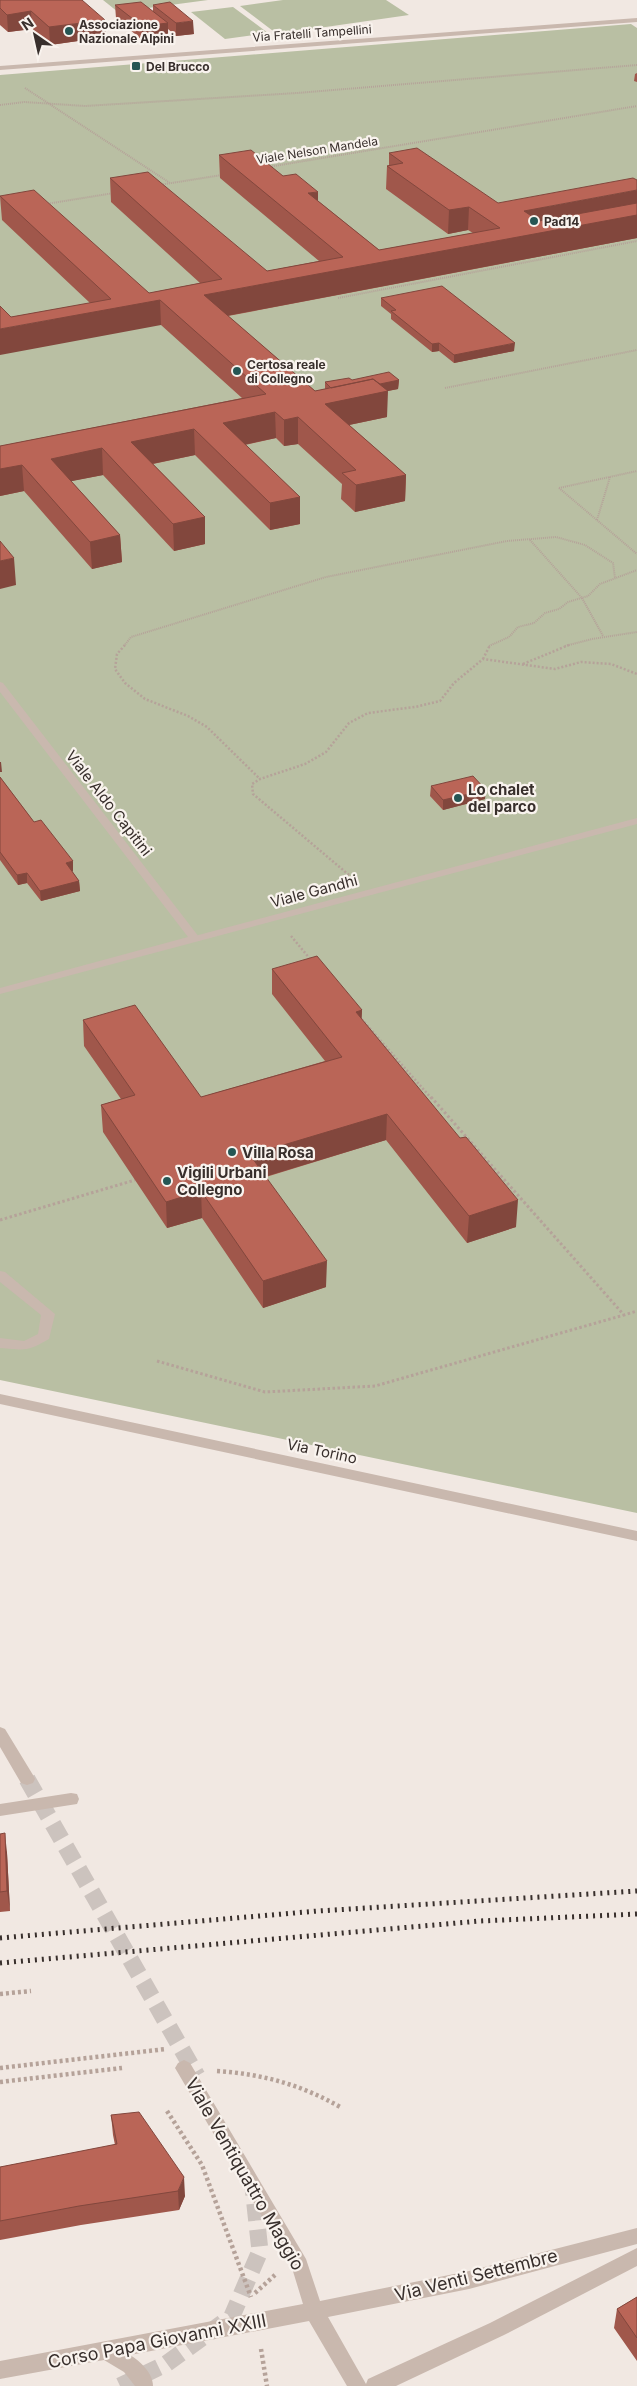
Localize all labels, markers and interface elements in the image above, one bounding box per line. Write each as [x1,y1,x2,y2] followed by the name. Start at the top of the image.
[10,10,60,60] north arrow
[18,14,37,34] text: N
[79,17,174,46] place label: Associazione Nazionale Alpini
[252,21,372,45] street label: Via Fratelli Tampellini
[63,25,75,37] marker: Associazione Nazionale Alpini
[146,59,210,74] place label: Del Brucco
[130,60,142,72] marker: Del Brucco
[255,133,379,167] street label: Viale Nelson Mandela
[544,214,579,229] place label: Pad14
[528,215,540,227] marker: Pad14
[247,357,326,386] place label: Certosa reale di Collegno
[231,365,243,377] marker: Certosa reale di Collegno
[62,746,156,860] street label: Viale Aldo Capitini
[468,780,536,816] place label: Lo chalet del parco
[452,792,464,804] marker: Lo chalet del parco
[268,870,360,912] street label: Viale Gandhi
[242,1143,314,1162] place label: Villa Rosa
[226,1146,238,1158] marker: Villa Rosa
[177,1163,267,1199] place label: Vigili Urbani Collegno
[161,1175,173,1187] marker: Vigili Urbani Collegno
[285,1434,359,1468] street label: Via Torino
[181,2074,309,2274] street label: Viale Ventiquattro Maggio
[392,2245,560,2305] street label: Via Venti Settembre
[46,2309,268,2373] street label: Corso Papa Giovanni XXIII

